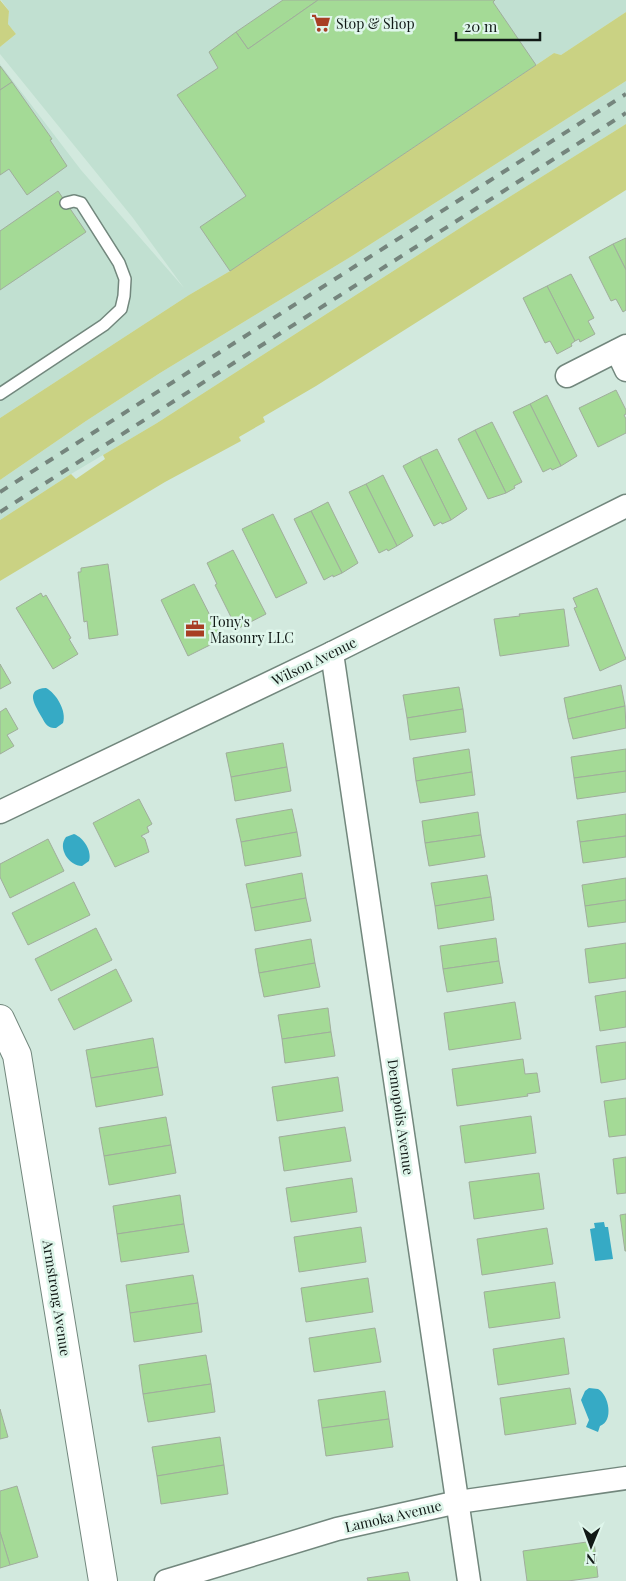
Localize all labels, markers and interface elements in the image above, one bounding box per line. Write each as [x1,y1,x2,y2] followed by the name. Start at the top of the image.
[456,10,540,42] scale bar
[310,12,332,34] supermarket icon: Stop & Shop
[336,14,415,33] place label: Stop & Shop
[464,16,498,36] text: 20 m
[210,612,294,647] place label: Tony's Masonry LLC
[184,618,206,640] office icon: Tony's Masonry LLC
[268,632,359,690] street label: Wilson Avenue
[383,1058,419,1176] street label: Demopolis Avenue
[38,1238,76,1357] street label: Armstrong Avenue
[343,1496,443,1536] street label: Lamoka Avenue
[566,1521,616,1571] north arrow
[586,1550,596,1569] text: N

